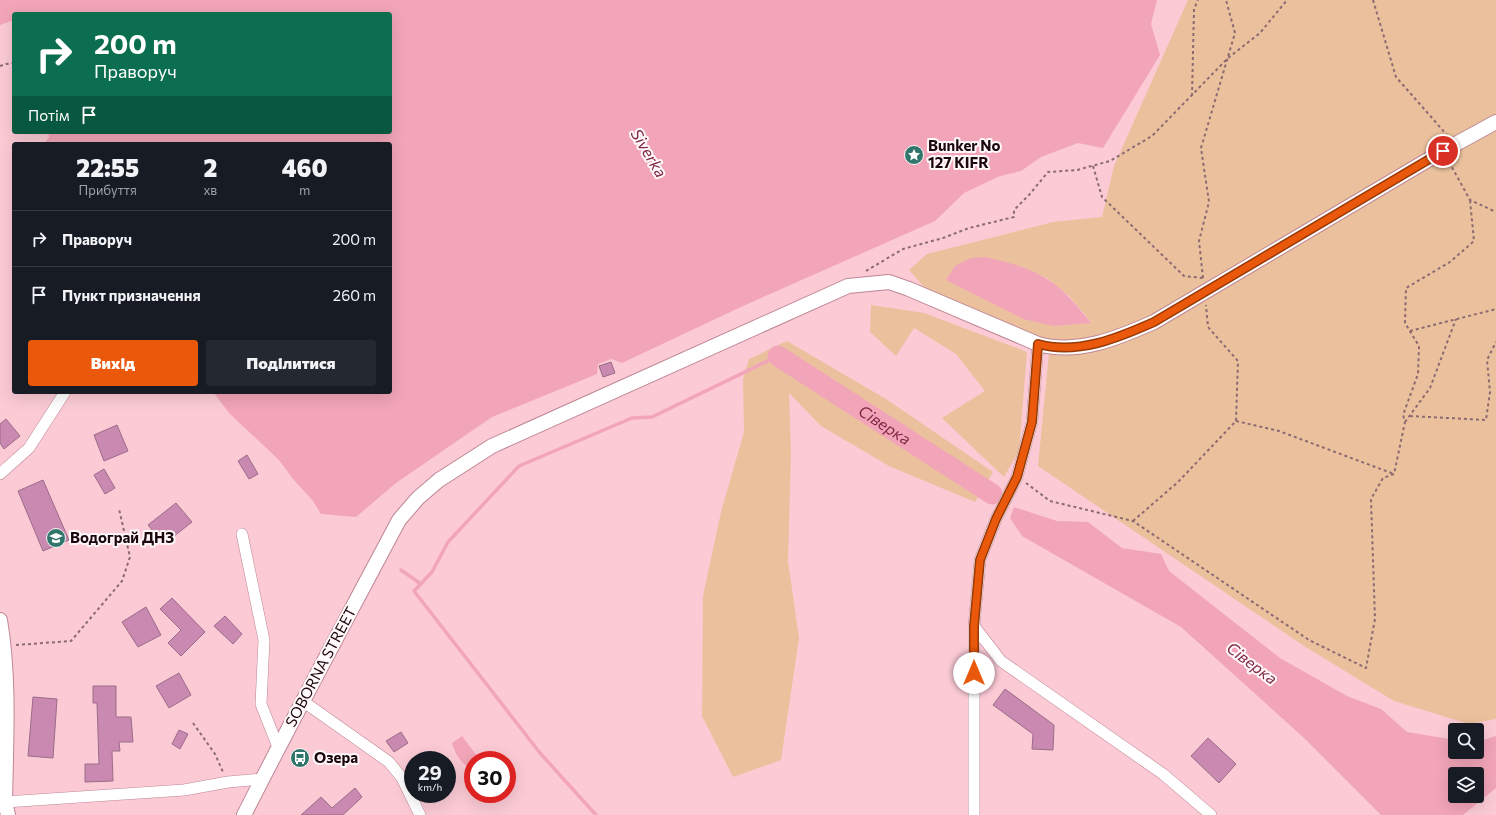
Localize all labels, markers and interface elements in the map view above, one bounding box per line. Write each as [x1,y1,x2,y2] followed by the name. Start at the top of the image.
[94,26,177,60] text: 200 m
[28,28,80,80] icon: right
[94,60,177,82] text: Праворуч
[78,104,100,126] icon: arrive
[28,106,70,124] text: Потім
[628,125,671,181] water label: Siverka
[1426,134,1460,168] pin
[928,136,1001,171] place label: Bunker No 127 KIFR
[1432,140,1454,162] icon: arrive
[903,144,925,166] place icon: Bunker No 127 KIFR
[76,153,139,182] text: 22:55
[203,153,217,182] text: 2
[282,153,328,182] text: 460
[79,182,137,198] text: Прибуття
[203,182,217,198] text: хв
[299,182,310,198] text: m
[28,228,50,250] icon: right
[62,230,132,248] text: Праворуч
[332,230,376,248] text: 200 m
[28,284,50,306] icon: arrive
[62,286,201,304] text: Пункт призначення
[333,286,376,304] text: 260 m
[28,340,198,386] button: Вихід
[206,340,376,386] button: Поділитися
[855,401,915,448] water label: Сіверка
[45,527,67,549] school or university icon: Водограй ДНЗ
[70,528,174,546] place label: Водограй ДНЗ
[281,603,360,730] street label: SOBORNA STREET
[1223,638,1281,688] water label: Сіверка
[953,652,995,694] position arrow
[1448,723,1484,803] map controls
[1448,723,1484,759] button: search
[289,747,311,769] bus stop icon: Озера
[314,748,358,766] place label: Озера
[464,751,516,803] speed limit sign: 30
[418,760,442,784] text: 29
[1448,767,1484,803] button: layers
[418,781,442,793] text: km/h

